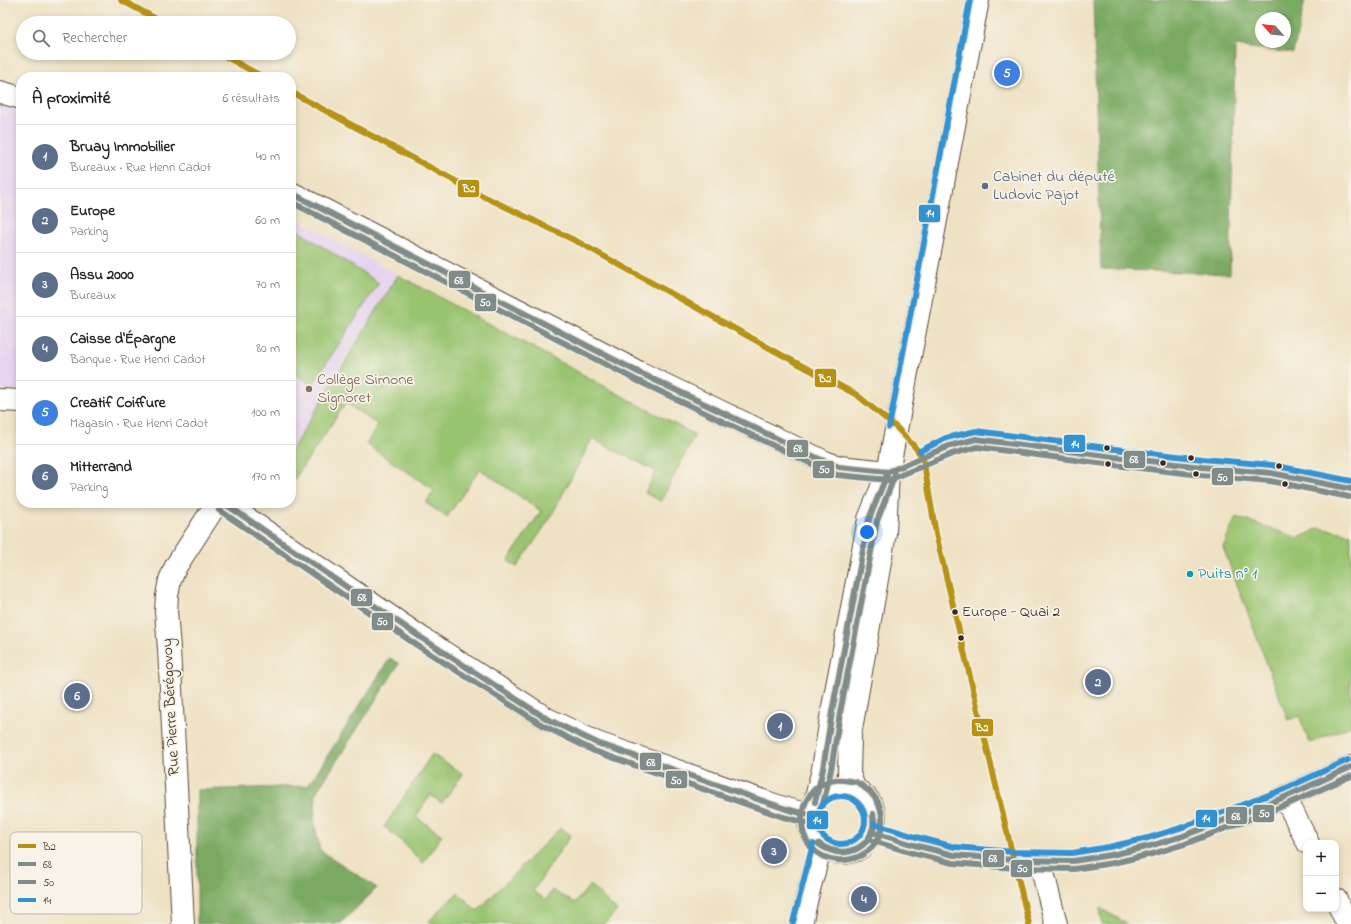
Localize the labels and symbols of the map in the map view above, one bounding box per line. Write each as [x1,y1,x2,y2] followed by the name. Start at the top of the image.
[1255,12,1291,48] north arrow
[994,58,1020,88] pin: 5
[993,165,1116,207] place label: Cabinet du député Ludovic Pajot
[457,179,480,198] line badge: B2
[462,181,476,197] text: B2
[980,181,990,191] marker: Cabinet du député Ludovic Pajot
[918,204,941,223] line badge: 14
[926,206,934,222] text: 14
[448,270,471,289] line badge: 68
[454,273,464,289] text: 68
[474,293,497,312] line badge: 50
[479,295,491,311] text: 50
[317,368,414,410] place label: Collège Simone Signoret
[814,368,837,388] line badge: B2
[818,371,832,387] text: B2
[304,384,314,394] marker: Collège Simone Signoret
[1063,434,1086,453] line badge: 14
[1071,437,1079,453] text: 14
[786,439,809,458] line badge: 68
[793,441,803,457] text: 68
[1102,443,1112,453] unlabelled marker
[1123,450,1146,469] line badge: 68
[1129,452,1139,468] text: 68
[1186,453,1196,463] unlabelled marker
[1158,458,1168,468] unlabelled marker
[1103,459,1113,469] unlabelled marker
[812,460,835,479] line badge: 50
[1274,461,1284,471] unlabelled marker
[818,462,830,478] text: 50
[1211,467,1234,486] line badge: 50
[1191,469,1201,479] unlabelled marker
[1216,470,1228,486] text: 50
[1280,479,1290,489] unlabelled marker
[857,522,877,542] your location
[1198,562,1257,586] place label: Puits n° 1
[1185,569,1195,579] marker: Puits n° 1
[350,588,373,607] line badge: 68
[357,590,367,606] text: 68
[962,601,1061,623] place label: Europe - Quai 2
[950,607,960,617] marker: Europe - Quai 2
[371,612,394,631] line badge: 50
[376,614,388,630] text: 50
[956,633,966,643] unlabelled marker
[155,638,187,776] street label: Rue Pierre Bérégovoy
[1085,667,1111,697] pin: 2
[64,681,90,711] pin: 6
[767,711,793,741] pin: 1
[971,718,994,737] line badge: B2
[975,720,989,736] text: B2
[639,752,662,771] line badge: 68
[646,755,656,771] text: 68
[665,770,688,789] line badge: 50
[670,773,682,789] text: 50
[1252,804,1275,823] line badge: 50
[1225,806,1248,825] line badge: 68
[1258,806,1270,822] text: 50
[1195,809,1218,828] line badge: 14
[1231,809,1241,825] text: 68
[806,810,829,830] line badge: 14
[1202,811,1210,827] text: 14
[813,813,821,829] text: 14
[10,832,142,914] legend
[761,836,787,866] pin: 3
[42,839,56,855] text: B2
[982,849,1005,868] line badge: 68
[988,851,998,867] text: 68
[43,857,52,873] text: 68
[1010,859,1033,878] line badge: 50
[1016,861,1028,877] text: 50
[43,875,54,891] text: 50
[851,884,877,914] pin: 4
[43,893,51,909] text: 14

